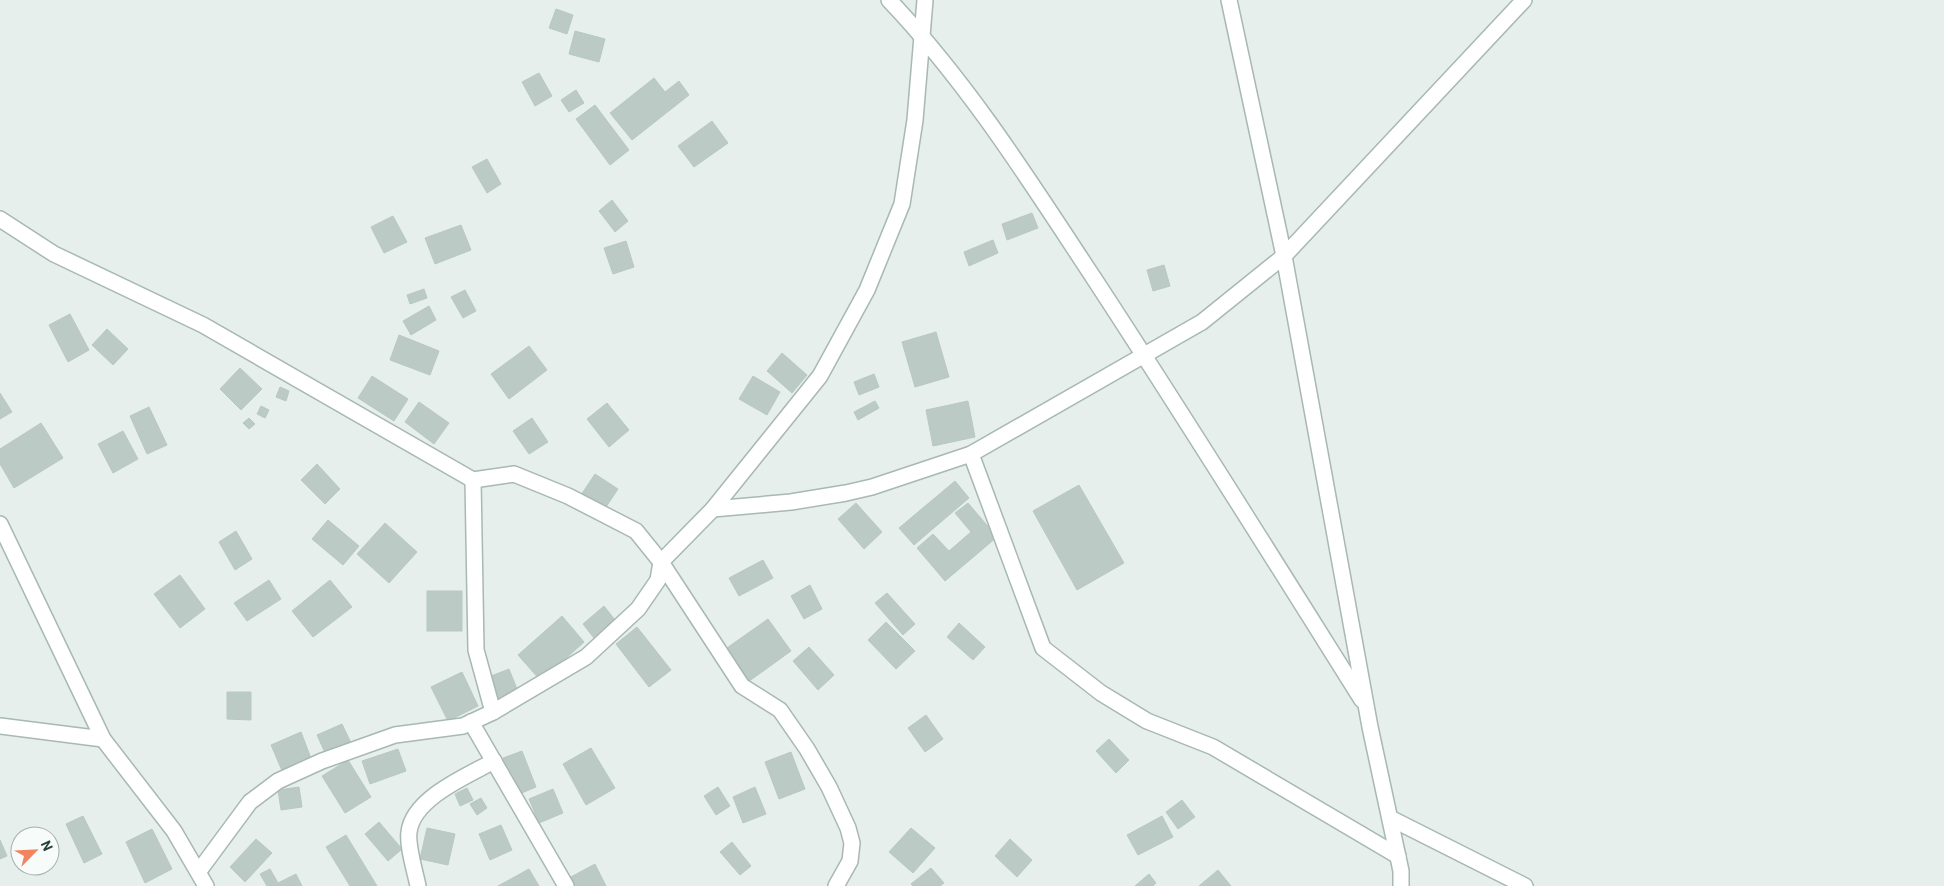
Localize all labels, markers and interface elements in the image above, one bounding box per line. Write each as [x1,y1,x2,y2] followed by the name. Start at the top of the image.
[10,826,60,876] north arrow
[38,838,57,853] text: N

